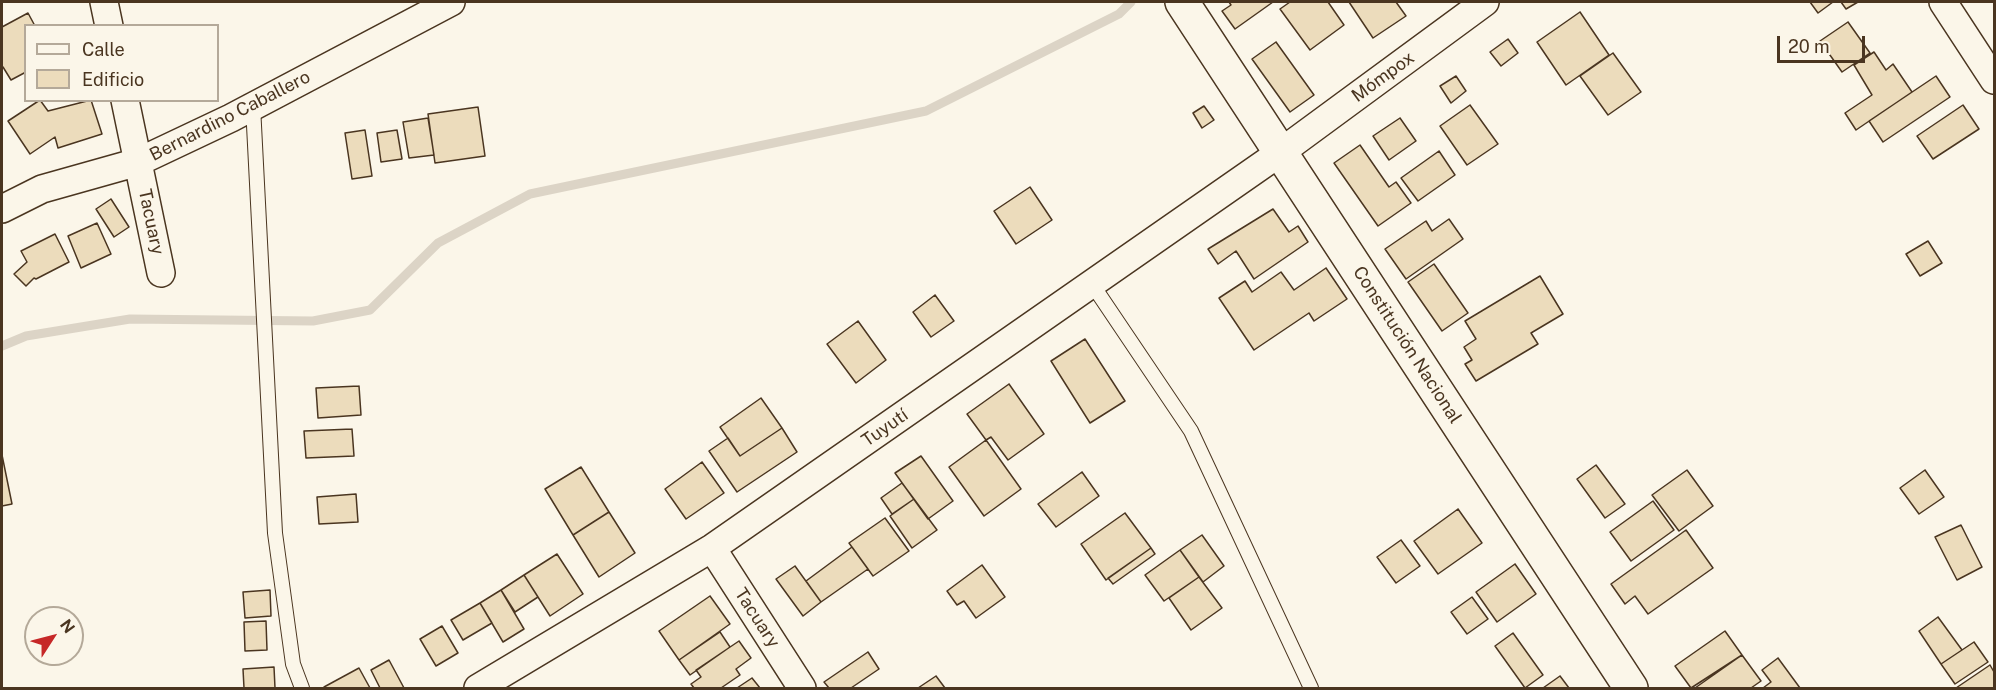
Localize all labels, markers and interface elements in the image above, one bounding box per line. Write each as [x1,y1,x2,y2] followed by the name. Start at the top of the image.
[24,24,219,102] legend
[1780,24,1868,62] scale bar
[1788,36,1830,57] text: 20 m
[82,39,125,60] text: Calle
[1348,47,1418,107] street label: Mómpox
[146,66,314,166] street label: Bernardino Caballero
[82,69,144,90] text: Edificio
[134,187,168,257] street label: Tacuary
[1348,262,1466,428] street label: Constitución Nacional
[858,404,912,452] street label: Tuyutí
[730,584,784,652] street label: Tacuary
[24,606,84,666] north arrow
[56,616,79,637] text: N

